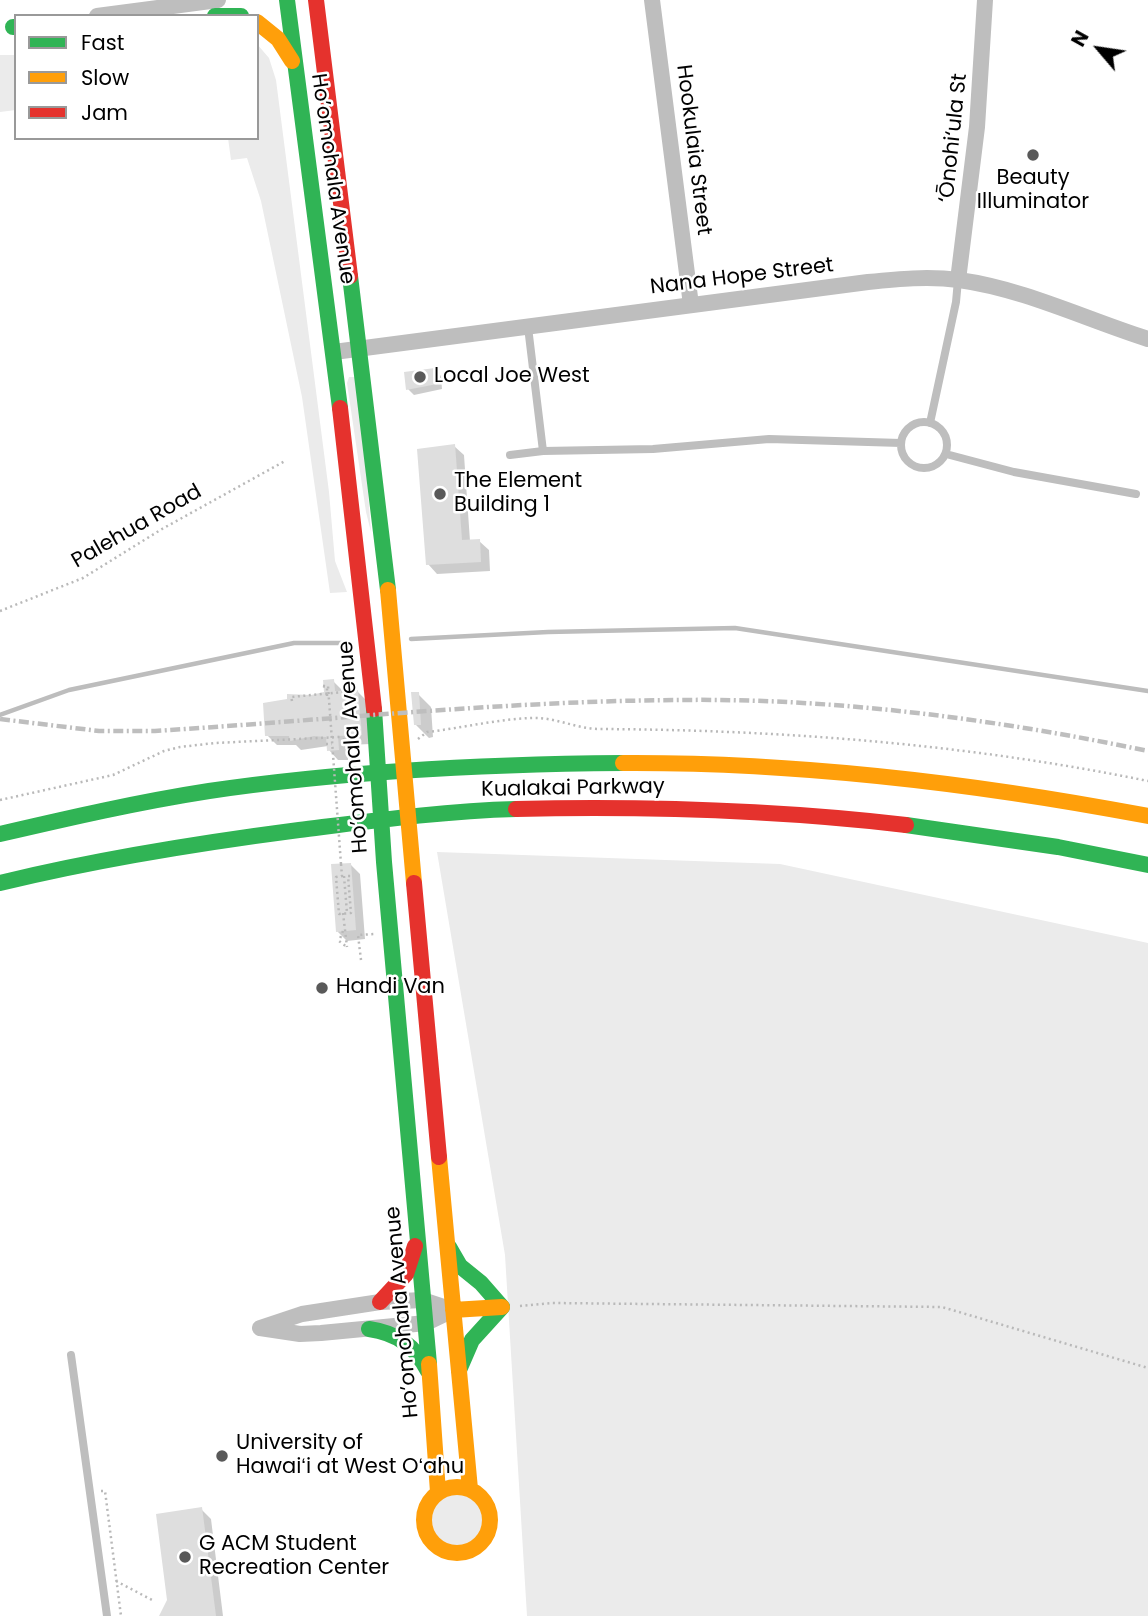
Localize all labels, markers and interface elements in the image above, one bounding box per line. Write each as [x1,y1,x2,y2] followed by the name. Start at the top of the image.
[14,14,259,140] legend
[1064,14,1134,84] north arrow
[1065,26,1095,51] text: N
[81,28,124,57] text: Fast
[81,63,129,92] text: Slow
[670,63,716,237] street label: Hookulaia Street
[305,72,359,286] street label: Ho’omohala Avenue
[935,72,973,204] street label: ‘Ōnohi‘ula St
[81,98,128,127] text: Jam
[1025,147,1041,163] marker: Beauty Illuminator
[977,166,1089,216] place label: Beauty Illuminator
[649,253,835,301] street label: Nana Hope Street
[434,364,590,390] place label: Local Joe West
[412,369,428,385] marker: Local Joe West
[454,469,582,519] place label: The Element Building 1
[68,480,206,574] street label: Palehua Road
[432,486,448,502] marker: The Element Building 1
[334,640,374,854] street label: Ho’omohala Avenue
[481,775,665,803] street label: Kualakai Parkway
[336,975,445,1001] place label: Handi Van
[314,980,330,996] marker: Handi Van
[381,1205,425,1419] street label: Ho’omohala Avenue
[236,1431,464,1481] place label: University of Hawaiʻi at West Oʻahu
[214,1448,230,1464] marker: University of Hawaiʻi at West Oʻahu
[199,1532,389,1582] place label: G ACM Student Recreation Center
[177,1549,193,1565] marker: G ACM Student Recreation Center

